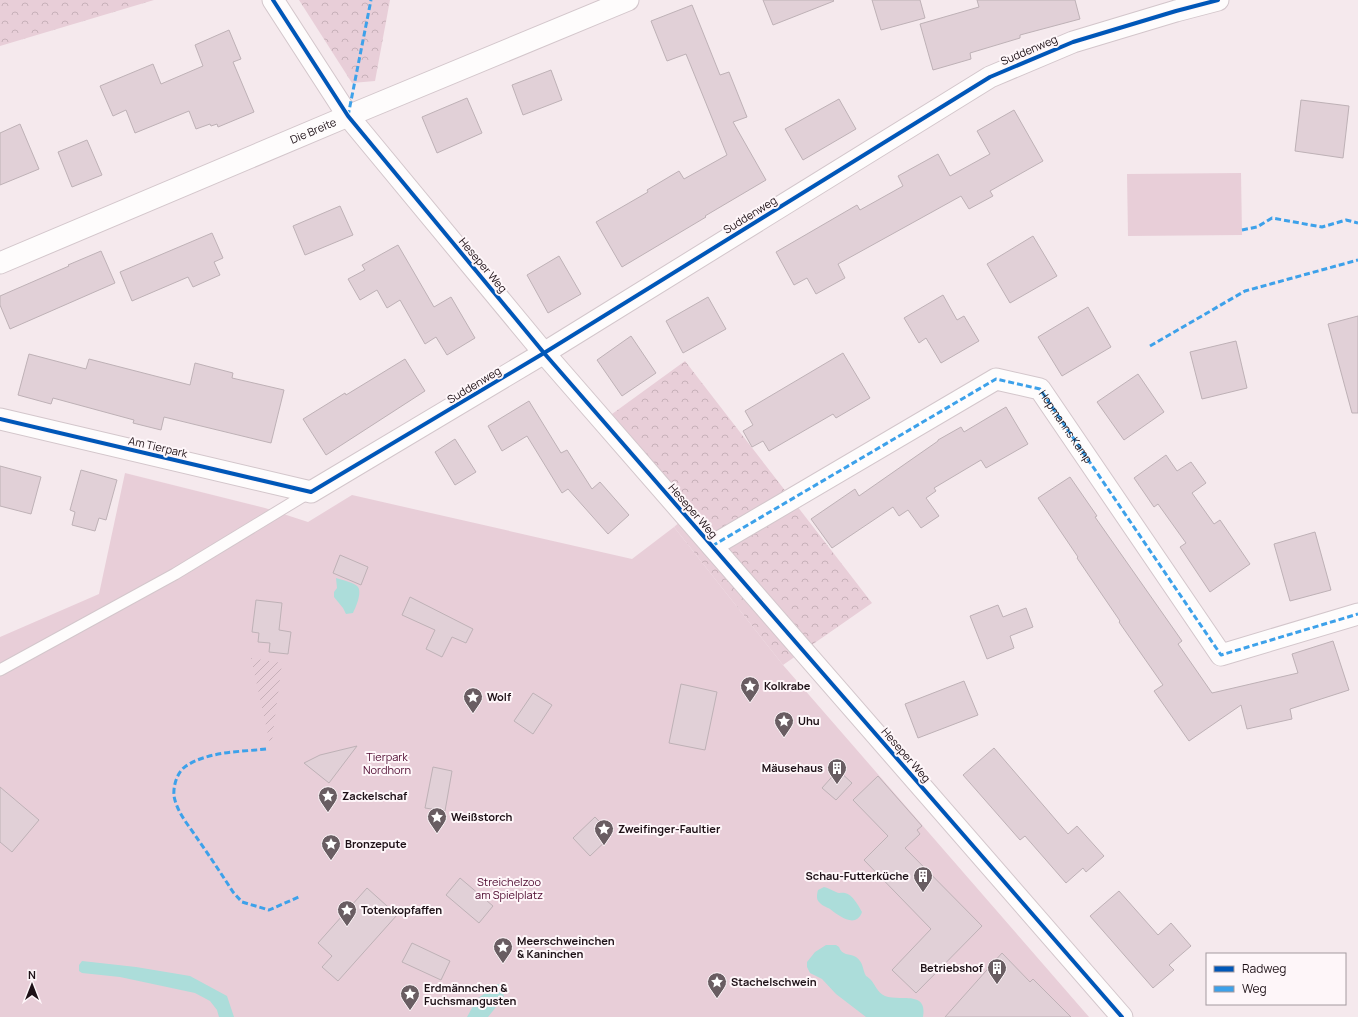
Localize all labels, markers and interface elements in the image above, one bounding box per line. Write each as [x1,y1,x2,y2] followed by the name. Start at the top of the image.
[998,31,1060,68] street label: Suddenweg
[288,114,339,147] street label: Die Breite
[720,192,779,237] street label: Suddenweg
[456,234,511,295] street label: Heseper Weg
[444,363,503,407] street label: Suddenweg
[1036,387,1097,466] street label: Hopmanns Kamp
[127,432,190,461] street label: Am Tierpark
[666,480,721,541] street label: Heseper Weg
[739,675,761,703] place icon: Kolkrabe
[764,678,811,693] place label: Kolkrabe
[462,686,484,714] place icon: Wolf
[487,689,512,704] place label: Wolf
[773,710,795,738] place icon: Uhu
[798,713,820,728] place label: Uhu
[879,724,934,785] street label: Heseper Weg
[363,749,411,777] park label: Tierpark Nordhorn
[826,757,848,785] building icon: Mäusehaus
[762,760,823,775] place label: Mäusehaus
[317,785,339,813] place icon: Zackelschaf
[342,788,408,803] place label: Zackelschaf
[426,806,448,834] place icon: Weißstorch
[451,809,513,824] place label: Weißstorch
[593,818,615,846] place icon: Zweifinger-Faultier
[618,821,721,836] place label: Zweifinger-Faultier
[320,833,342,861] place icon: Bronzepute
[345,836,407,851] place label: Bronzepute
[912,865,934,893] building icon: Schau-Futterküche
[806,868,909,883] place label: Schau-Futterküche
[475,874,543,902] park label: Streichelzoo am Spielplatz
[336,899,358,927] place icon: Totenkopfaffen
[361,902,442,917] place label: Totenkopfaffen
[517,933,615,961] place label: Meerschweinchen & Kaninchen
[492,936,514,964] place icon: Meerschweinchen & Kaninchen
[1206,953,1346,1005] legend
[986,957,1008,985] building icon: Betriebshof
[920,960,984,975] place label: Betriebshof
[1242,960,1286,977] text: Radweg
[12,965,52,1005] north arrow
[28,967,36,982] text: N
[706,971,728,999] place icon: Stachelschwein
[731,974,817,989] place label: Stachelschwein
[424,980,516,1008] place label: Erdmännchen & Fuchsmangusten
[1242,980,1267,997] text: Weg
[399,983,421,1011] place icon: Erdmännchen & Fuchsmangusten

